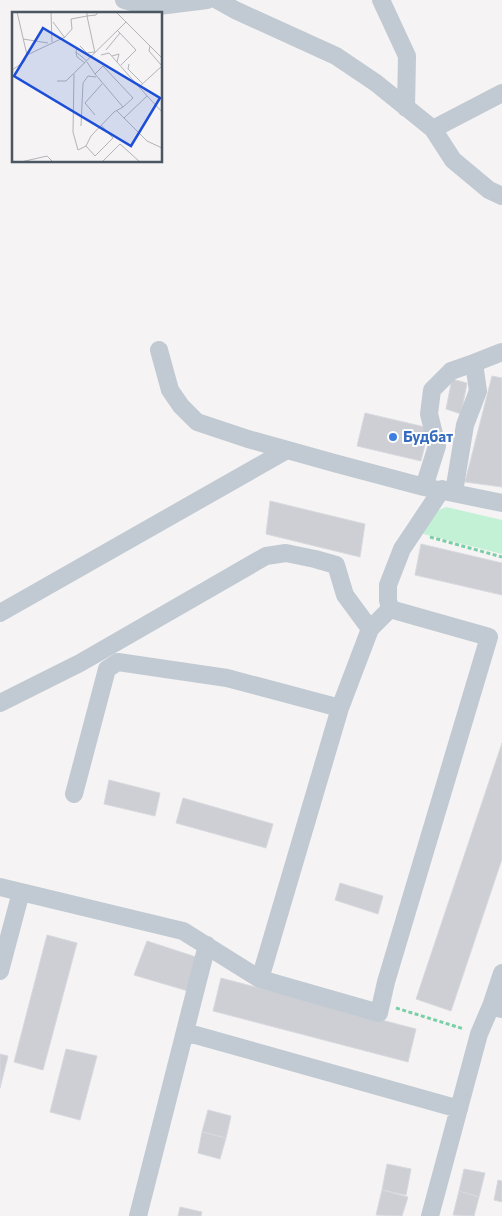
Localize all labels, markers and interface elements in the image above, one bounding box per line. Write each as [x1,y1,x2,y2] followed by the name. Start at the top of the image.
[12,12,162,162] inset map
[403,427,453,445] place label: Будбат
[387,431,399,443] marker: Будбат

